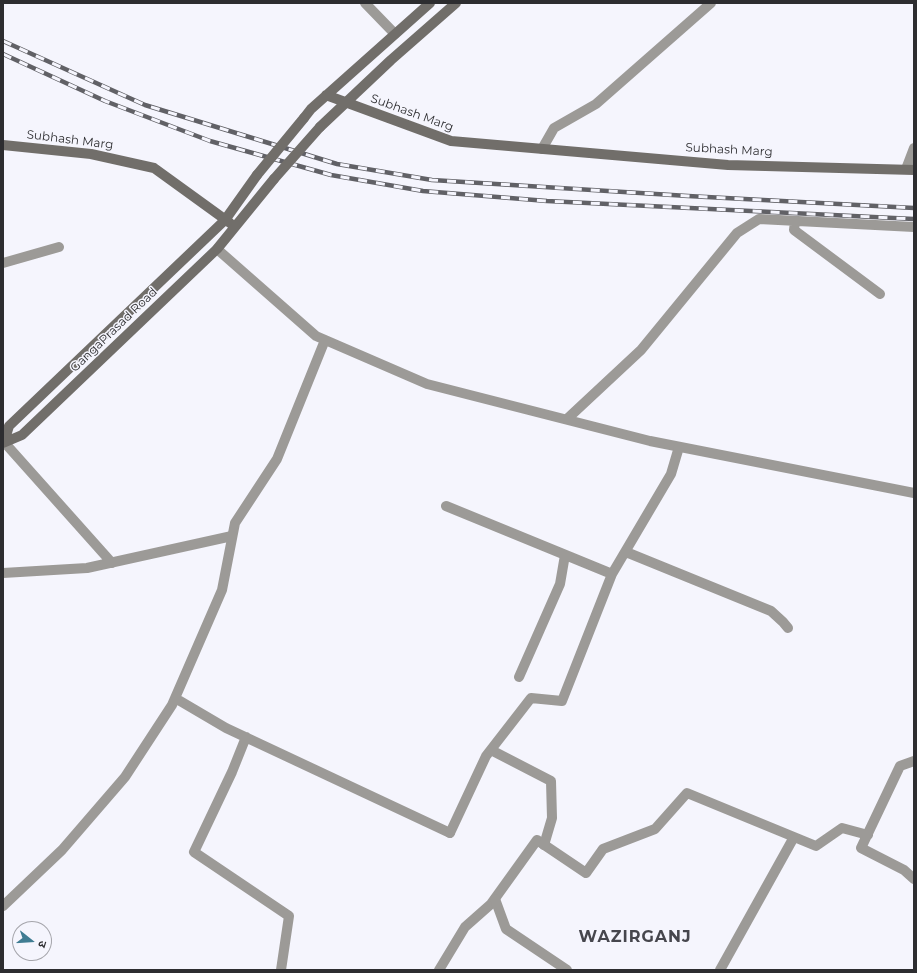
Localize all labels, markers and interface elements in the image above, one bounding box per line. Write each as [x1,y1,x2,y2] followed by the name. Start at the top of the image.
[369,91,455,135] street label: Subhash Marg
[26,128,114,152] street label: Subhash Marg
[685,141,773,159] street label: Subhash Marg
[68,285,160,375] street label: GangaPrasad Road
[12,921,52,961] north arrow
[578,927,692,947] district label: WAZIRGANJ
[35,939,50,949] text: उ

